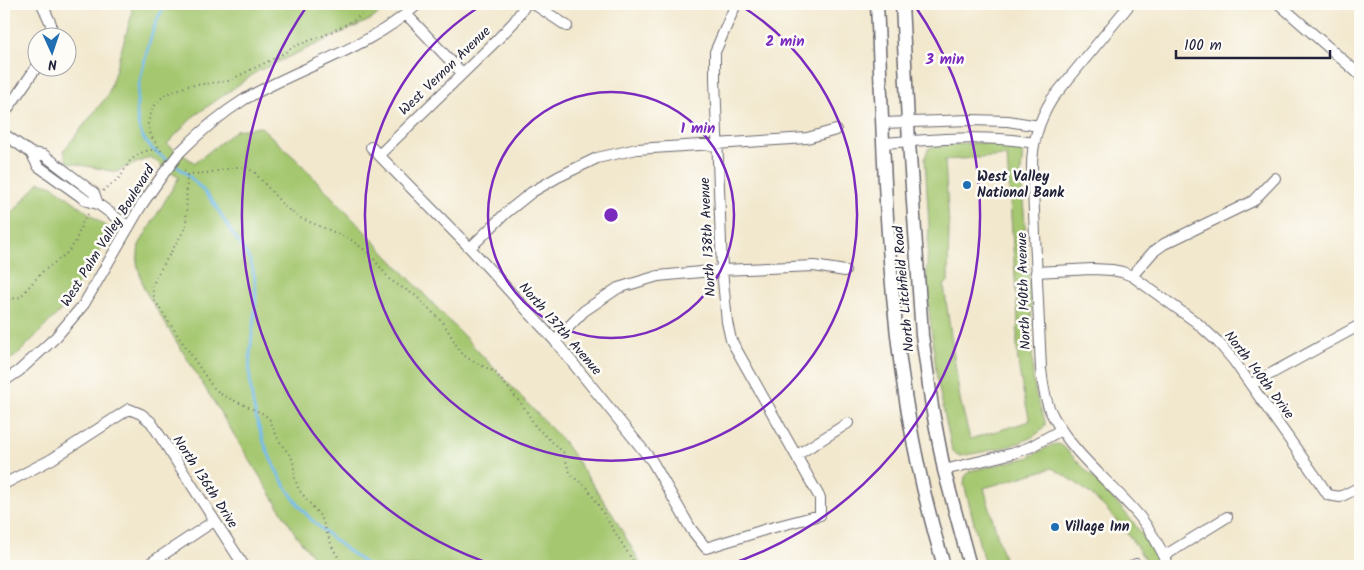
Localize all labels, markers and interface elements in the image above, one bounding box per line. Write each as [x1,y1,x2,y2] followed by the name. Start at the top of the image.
[394,21,497,121] street label: West Vernon Avenue
[28,28,78,78] north arrow
[1176,28,1330,60] scale bar
[765,30,805,54] text: 2 min
[1184,34,1222,58] text: 100 m
[925,48,964,72] text: 3 min
[47,53,58,75] text: N
[681,117,715,141] text: 1 min
[55,160,161,311] street label: West Palm Valley Boulevard
[977,166,1065,204] place label: West Valley National Bank
[694,176,722,297] street label: North 138th Avenue
[961,179,973,191] marker: West Valley National Bank
[602,206,620,224] centre of rings
[887,224,920,353] street label: North Litchfield Road
[1011,231,1037,350] street label: North 140th Avenue
[513,277,607,381] street label: North 137th Avenue
[1218,326,1300,424] street label: North 140th Drive
[167,431,244,533] street label: North 136th Drive
[1065,516,1130,538] place label: Village Inn
[1049,521,1061,533] marker: Village Inn

